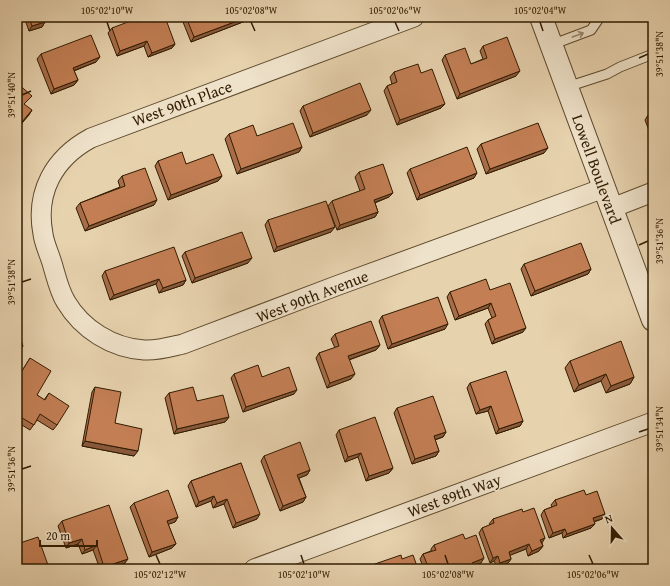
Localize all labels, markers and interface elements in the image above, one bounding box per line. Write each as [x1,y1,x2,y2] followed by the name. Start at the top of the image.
[81,3,134,18] text: 105°02'10"W
[225,3,278,18] text: 105°02'08"W
[369,3,422,18] text: 105°02'06"W
[514,3,567,18] text: 105°02'04"W
[572,30,584,38] one-way arrow
[652,31,667,77] text: 39°51'38"N
[4,72,19,118] text: 39°51'40"N
[129,74,235,132] street label: West 90th Place
[566,111,628,227] street label: Lowell Boulevard
[652,218,667,264] text: 39°51'36"N
[4,259,19,305] text: 39°51'38"N
[252,264,372,328] street label: West 90th Avenue
[652,406,667,452] text: 39°51'34"N
[4,446,19,492] text: 39°51'36"N
[404,467,504,523] street label: West 89th Way
[592,508,632,548] north arrow
[602,510,615,527] text: N
[40,522,97,548] scale bar
[46,527,70,544] text: 20 m
[134,567,187,582] text: 105°02'12"W
[278,567,331,582] text: 105°02'10"W
[422,567,475,582] text: 105°02'08"W
[567,567,620,582] text: 105°02'06"W

